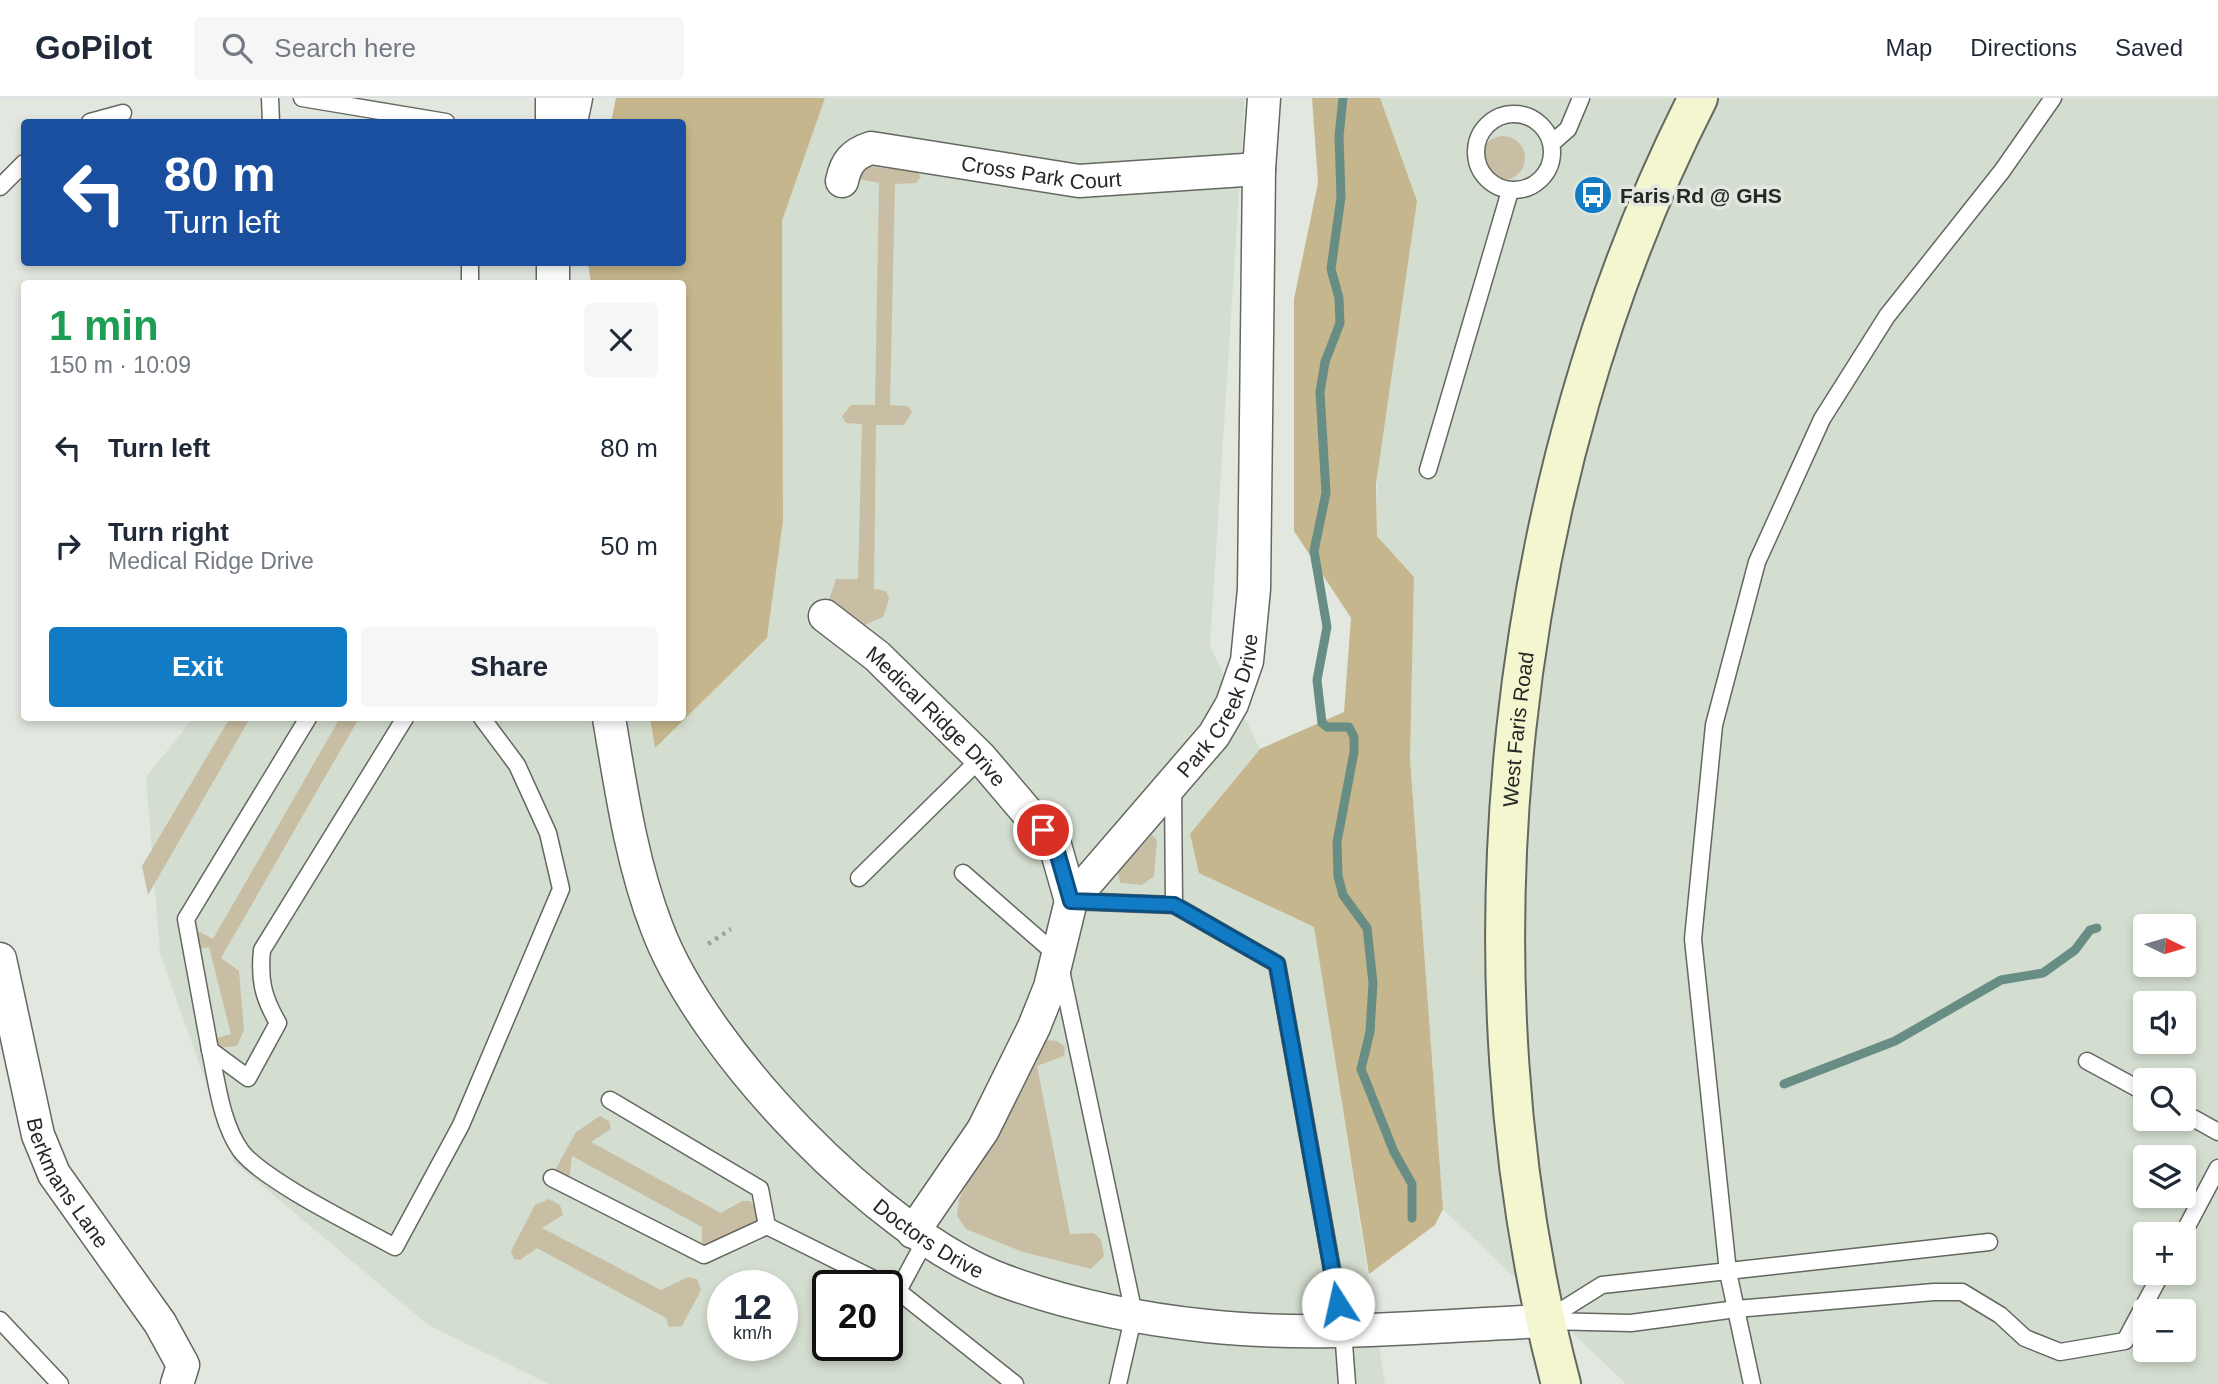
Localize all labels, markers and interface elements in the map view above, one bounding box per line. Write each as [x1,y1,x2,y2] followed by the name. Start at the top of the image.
[194,17,684,80] search box
[35,29,152,66] text: GoPilot
[218,29,256,67] icon: search
[274,33,416,63] text: Search here
[1886,34,1932,61] text: Map
[1970,34,2077,61] text: Directions
[2115,34,2183,61] text: Saved
[49,147,140,238] icon: left
[164,147,276,201] text: 80 m
[960,151,1122,193] street label: Cross Park Court
[1572,174,1614,216] bus stop icon: Faris Rd @ GHS
[1620,184,1782,207] place label: Faris Rd @ GHS
[164,204,280,240] text: Turn left
[49,302,159,349] text: 1 min
[584,303,658,377] button: close
[49,352,191,378] text: 150 m · 10:09
[49,429,87,467] icon: left
[108,433,210,463] text: Turn left
[600,433,658,463] text: 80 m
[108,517,229,547] text: Turn right
[49,527,87,565] icon: right
[600,531,658,561] text: 50 m
[108,548,314,574] text: Medical Ridge Drive
[49,627,347,707] button: Exit
[361,627,658,707] button: Share
[1172,633,1261,781] street label: Park Creek Drive
[862,641,1011,790] street label: Medical Ridge Drive
[1498,650,1537,808] street label: West Faris Road
[1013,800,1073,860] pin
[1024,811,1062,849] icon: arrive
[2133,914,2196,976] north arrow
[2133,914,2196,1362] map controls
[2133,991,2196,1054] button: sound
[2133,1068,2196,1131] button: search
[23,1115,114,1252] street label: Berkmans Lane
[2133,1145,2196,1208] button: layers
[869,1194,988,1282] street label: Doctors Drive
[2133,1222,2196,1285] button: +
[1301,1267,1375,1341] position arrow
[812,1270,903,1361] speed limit sign: 20
[733,1287,772,1326] text: 12
[2133,1299,2196,1362] button: −
[733,1323,772,1343] text: km/h

